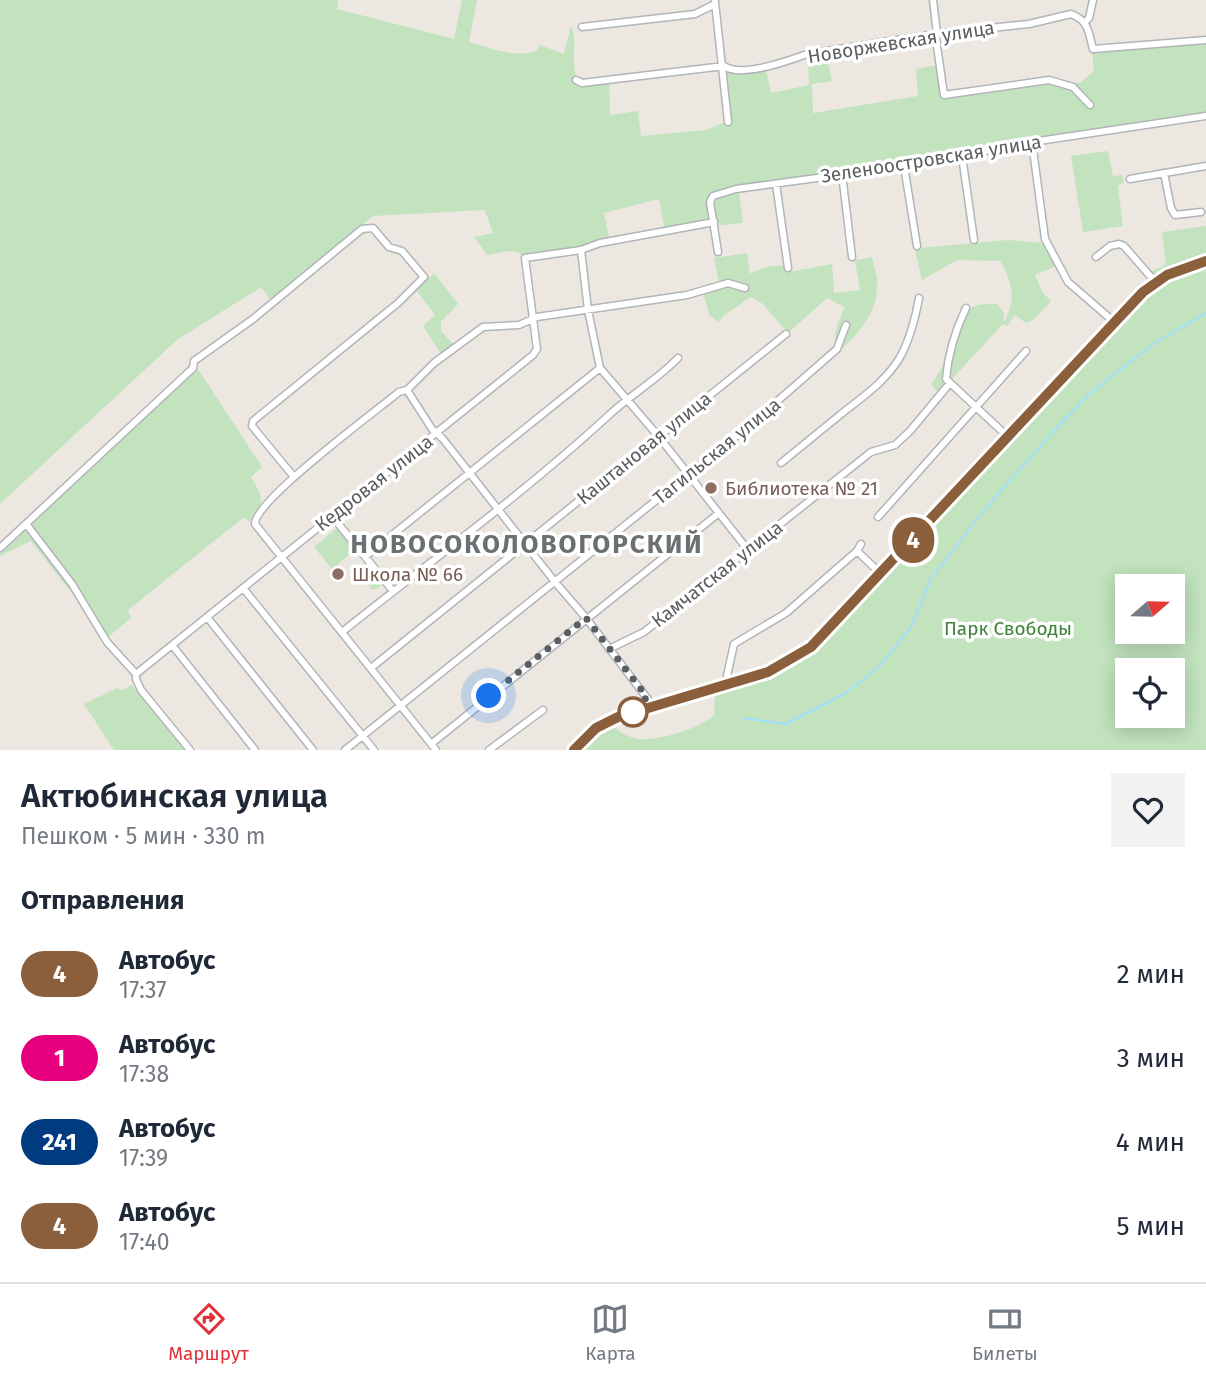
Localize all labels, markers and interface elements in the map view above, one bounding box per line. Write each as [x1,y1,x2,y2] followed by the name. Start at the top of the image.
[806,16,996,68] street label: Новоржевская улица
[819,130,1043,188] street label: Зеленоостровская улица
[572,387,716,509] street label: Каштановая улица
[649,393,785,509] street label: Тагильская улица
[310,430,438,536] street label: Кедровая улица
[725,477,878,500] place label: Библиотека № 21
[703,480,719,496] marker: Библиотека № 21
[647,516,787,632] street label: Камчатская улица
[890,517,936,563] line badge: 4
[906,526,920,554] text: 4
[351,529,703,560] district label: НОВОСОКОЛОВОГОРСКИЙ
[352,563,463,586] place label: Школа № 66
[330,566,346,582] marker: Школа № 66
[1115,574,1185,644] north arrow
[1115,574,1185,728] map controls
[944,617,1072,640] park label: Парк Свободы
[1115,658,1185,728] button: locate
[471,678,506,713] your location
[618,697,648,727] unlabelled marker
[1111,773,1185,847] button: heart
[21,776,328,816] text: Актюбинская улица
[21,822,265,850] text: Пешком · 5 мин · 330 m
[21,885,184,916] text: Отправления
[119,945,216,976] text: Автобус
[1117,959,1185,990] text: 2 мин
[53,960,66,988] text: 4
[119,976,166,1004] text: 17:37
[119,1029,216,1060] text: Автобус
[1117,1043,1185,1074] text: 3 мин
[54,1044,65,1072] text: 1
[119,1060,169,1088] text: 17:38
[119,1113,216,1144] text: Автобус
[1116,1127,1185,1158] text: 4 мин
[42,1128,77,1156] text: 241
[119,1144,168,1172] text: 17:39
[119,1197,216,1228] text: Автобус
[1117,1211,1185,1242] text: 5 мин
[53,1212,66,1240] text: 4
[119,1228,170,1256] text: 17:40
[168,1300,249,1365] tab: Маршрут
[585,1300,636,1365] tab: Карта
[972,1300,1038,1365] tab: Билеты

